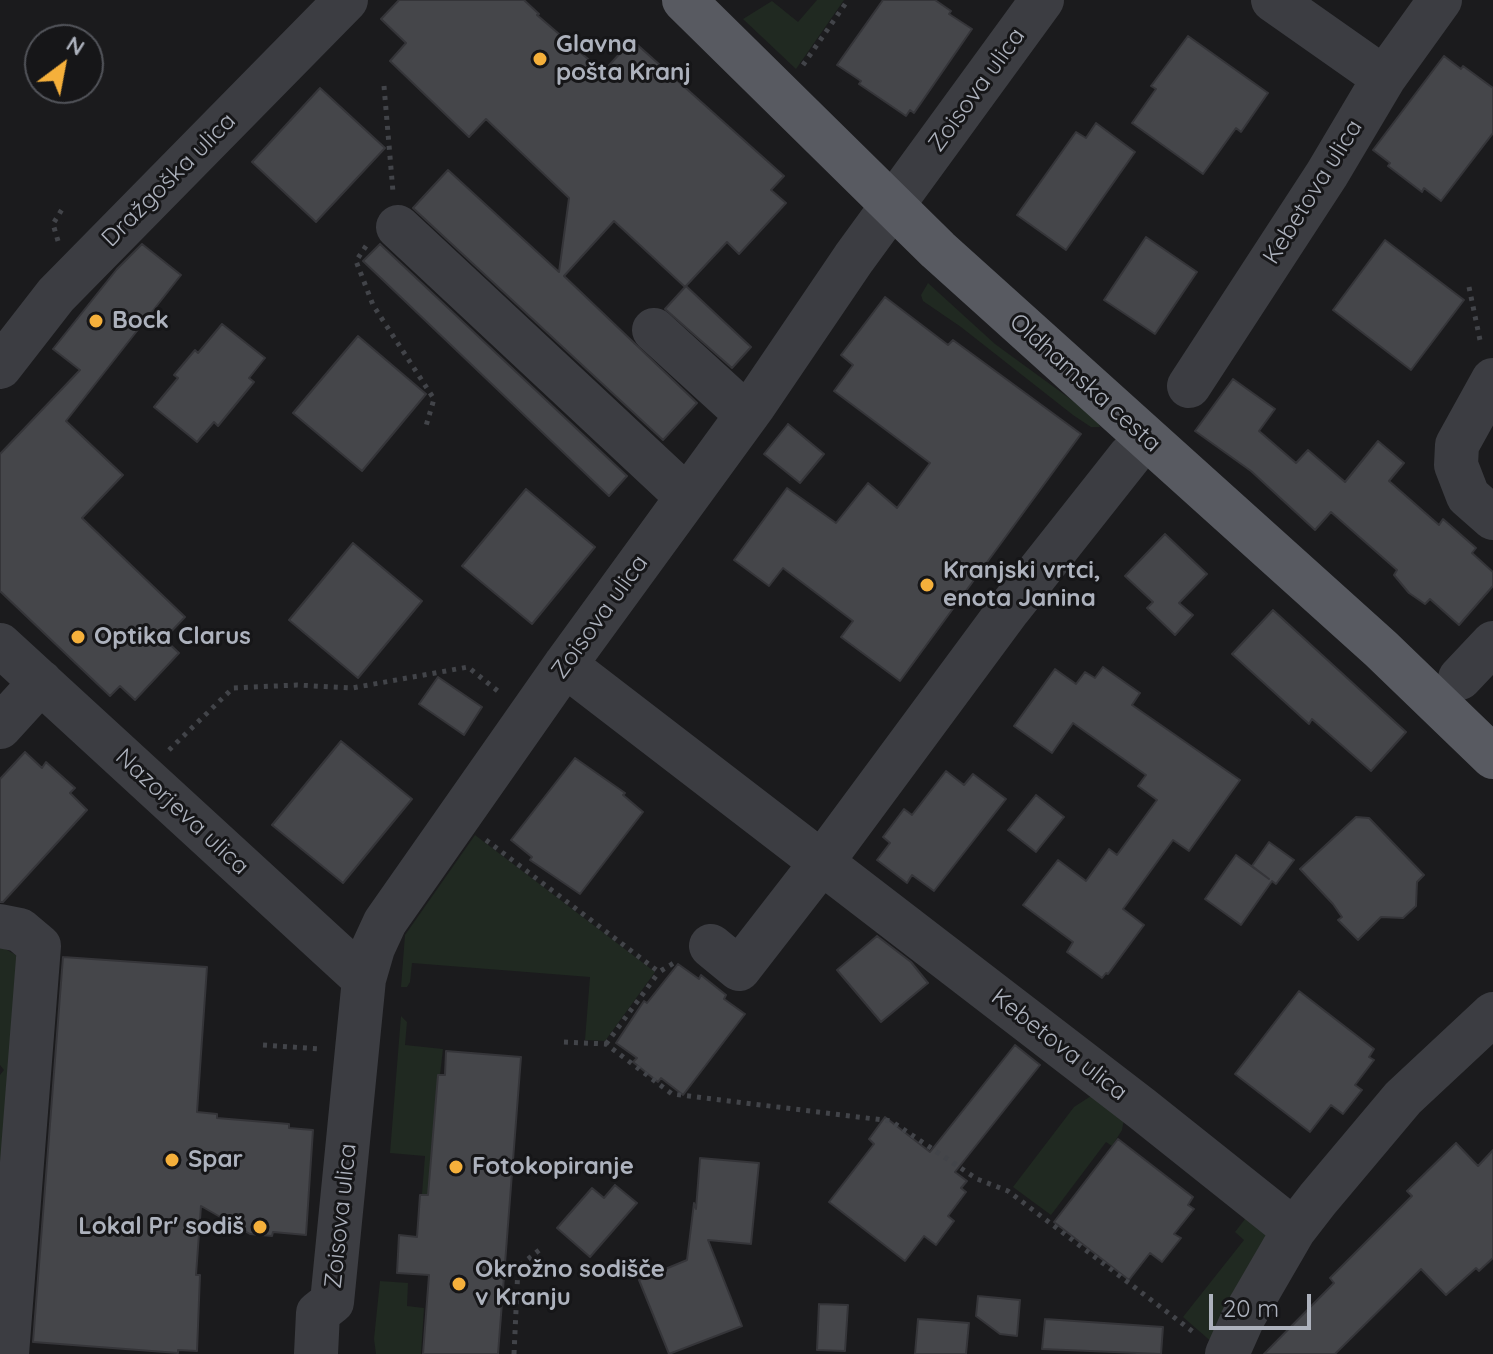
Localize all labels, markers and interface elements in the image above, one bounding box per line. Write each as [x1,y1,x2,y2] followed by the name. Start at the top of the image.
[923,23,1031,157] street label: Zoisova ulica
[24,24,104,104] north arrow
[61,29,90,61] text: N
[556,31,691,87] place label: Glavna pošta Kranj
[531,50,549,68] marker: Glavna pošta Kranj
[96,107,242,253] street label: Dražgoška ulica
[1257,114,1369,270] street label: Kebetova ulica
[112,307,169,335] place label: Bock
[1004,308,1166,458] street label: Oldhamska cesta
[87,312,105,330] marker: Bock
[546,550,654,684] street label: Zoisova ulica
[943,557,1101,613] place label: Kranjski vrtci, enota Janina
[918,576,936,594] marker: Kranjski vrtci, enota Janina
[94,623,251,651] place label: Optika Clarus
[69,628,87,646] marker: Optika Clarus
[109,743,255,881] street label: Nazorjeva ulica
[985,983,1133,1107] street label: Kebetova ulica
[319,1142,363,1290] street label: Zoisova ulica
[188,1146,243,1174] place label: Spar
[163,1151,181,1169] marker: Spar
[472,1153,634,1181] place label: Fotokopiranje
[447,1158,465,1176] marker: Fotokopiranje
[78,1213,244,1241] place label: Lokal Pr' sodiš
[251,1218,269,1236] marker: Lokal Pr' sodiš
[475,1256,665,1312] place label: Okrožno sodišče v Kranju
[450,1275,468,1293] marker: Okrožno sodišče v Kranju
[1213,1278,1315,1328] scale bar
[1223,1293,1279,1323] text: 20 m

